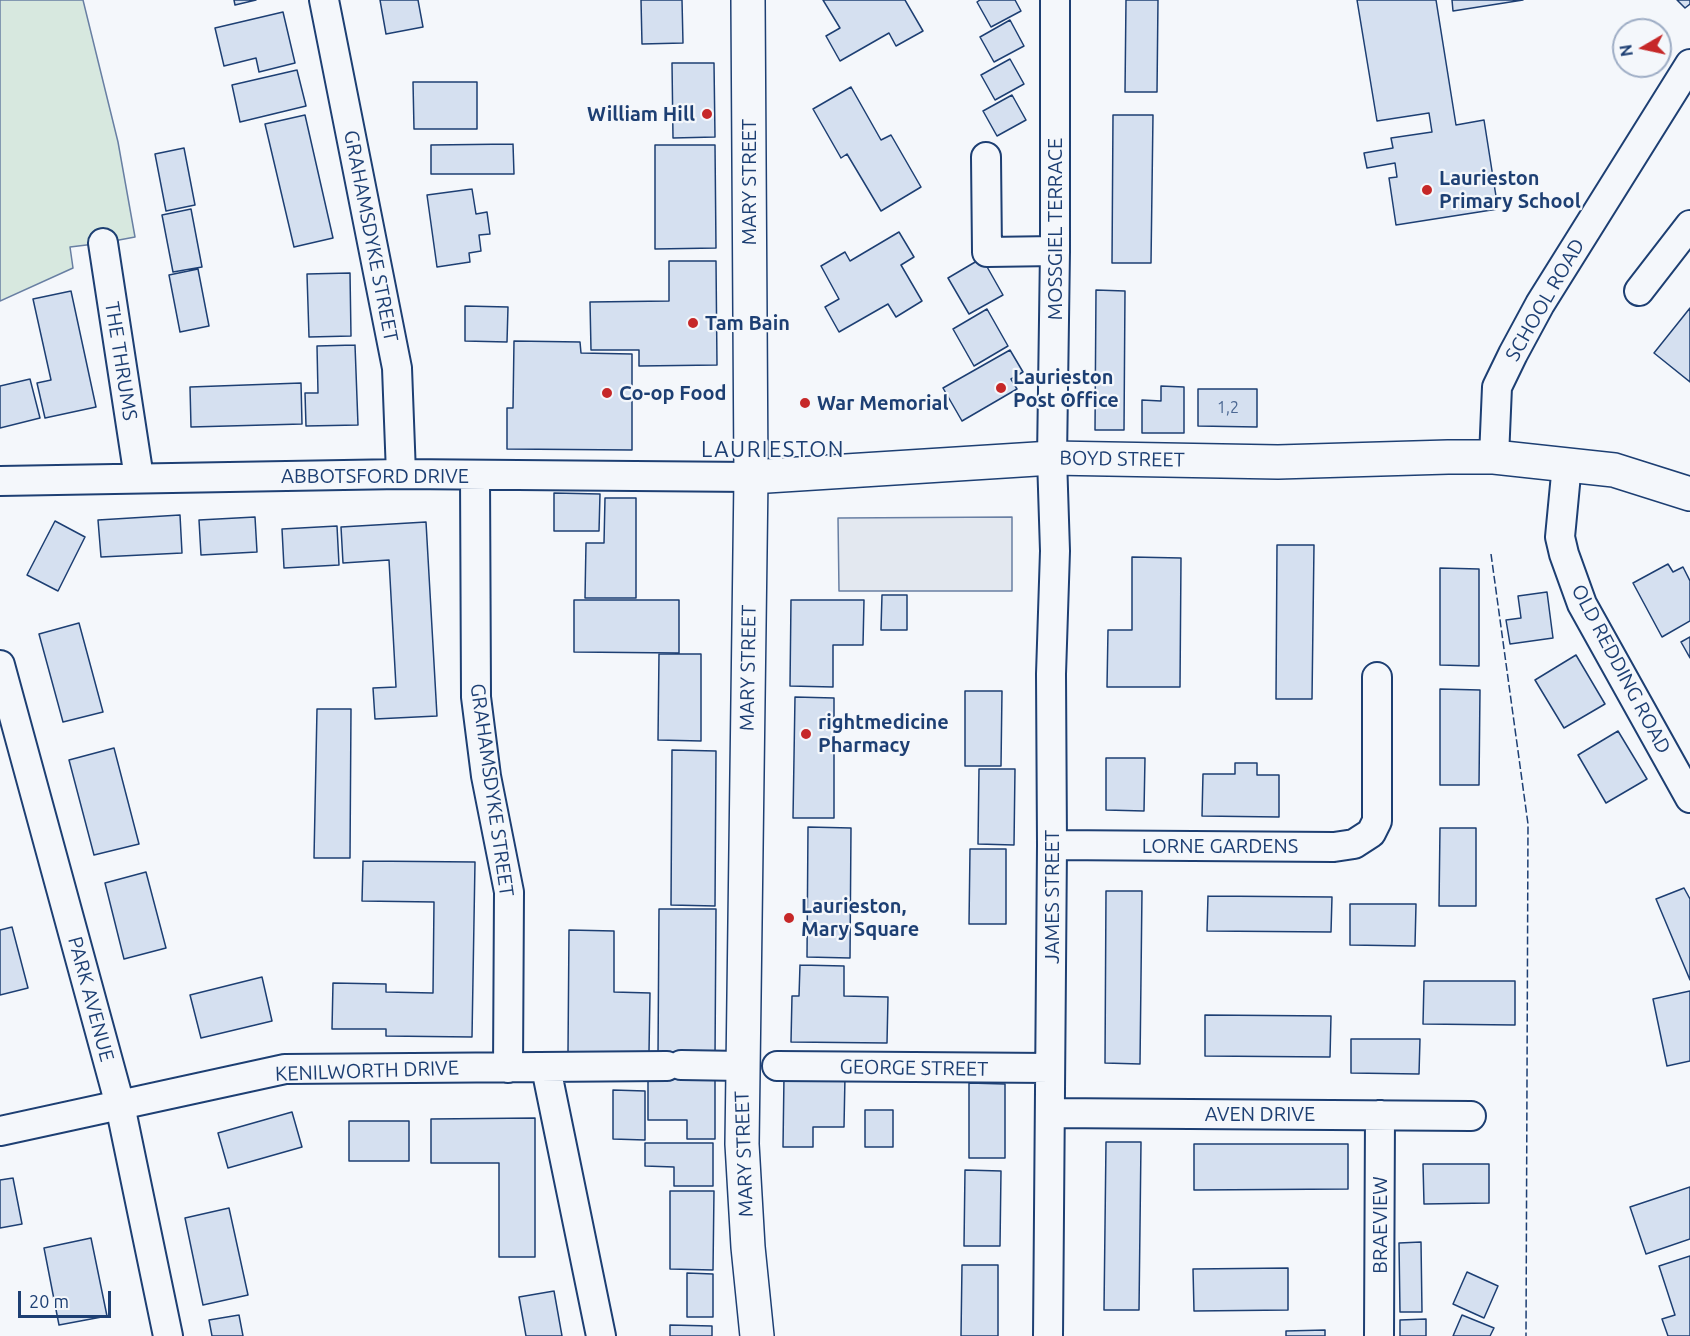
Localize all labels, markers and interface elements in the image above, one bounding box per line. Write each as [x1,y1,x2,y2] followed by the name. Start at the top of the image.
[1612,18,1672,78] north arrow
[1616,43,1636,58] text: N
[587,102,695,126] place label: William Hill
[700,107,714,121] marker: William Hill
[737,119,761,245] street label: MARY STREET
[339,128,403,344] street label: GRAHAMSDYKE STREET
[1043,138,1067,320] street label: MOSSGIEL TERRACE
[1439,166,1581,213] place label: Laurieston Primary School
[1420,183,1434,197] marker: Laurieston Primary School
[1500,235,1590,365] street label: SCHOOL ROAD
[100,300,142,422] street label: THE THRUMS
[705,311,790,335] place label: Tam Bain
[686,316,700,330] marker: Tam Bain
[1013,365,1119,412] place label: Laurieston Post Office
[619,381,726,405] place label: Co-op Food
[994,381,1008,395] marker: Laurieston Post Office
[600,386,614,400] marker: Co-op Food
[817,391,948,415] place label: War Memorial
[798,396,812,410] marker: War Memorial
[1217,398,1239,418] house number: 1,2
[701,437,845,463] district label: LAURIESTON
[1059,446,1185,472] street label: BOYD STREET
[281,464,469,488] street label: ABBOTSFORD DRIVE
[1566,580,1676,758] street label: OLD REDDING ROAD
[735,605,761,731] street label: MARY STREET
[465,682,519,898] street label: GRAHAMSDYKE STREET
[818,710,949,757] place label: rightmedicine Pharmacy
[799,727,813,741] marker: rightmedicine Pharmacy
[1040,830,1064,964] street label: JAMES STREET
[1142,834,1298,858] street label: LORNE GARDENS
[801,894,919,941] place label: Laurieston, Mary Square
[782,911,796,925] marker: Laurieston, Mary Square
[63,934,119,1064] street label: PARK AVENUE
[839,1055,989,1081] street label: GEORGE STREET
[275,1056,459,1086] street label: KENILWORTH DRIVE
[730,1090,758,1218] street label: MARY STREET
[1205,1102,1315,1126] street label: AVEN DRIVE
[1368,1176,1392,1274] street label: BRAEVIEW
[21,1279,114,1317] scale bar
[29,1291,69,1311] text: 20 m

